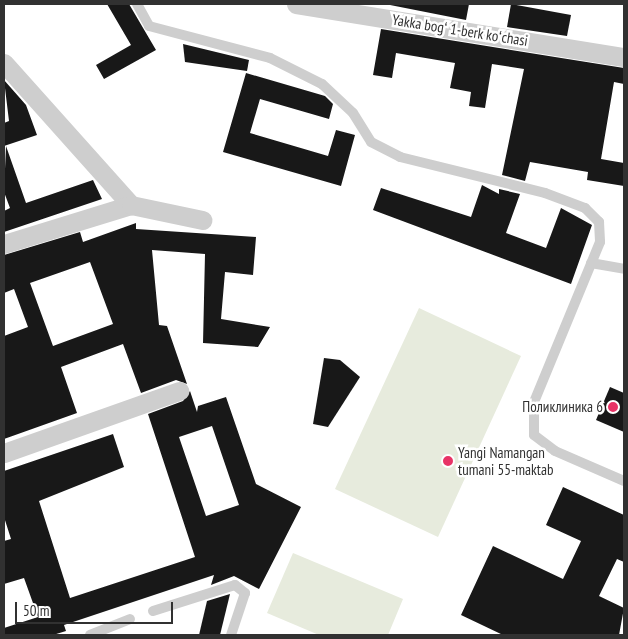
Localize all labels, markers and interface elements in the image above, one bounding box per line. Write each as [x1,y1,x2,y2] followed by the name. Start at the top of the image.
[391,10,529,50] street label: Yakka bogʻ 1-berk koʻchasi
[522,398,603,416] place label: Поликлиника 6
[607,401,619,413] marker: Поликлиника 6
[458,443,554,478] place label: Yangi Namangan tumani 55-maktab
[442,455,454,467] marker: Yangi Namangan tumani 55-maktab
[18,592,175,624] scale bar
[23,601,49,620] text: 50 m

